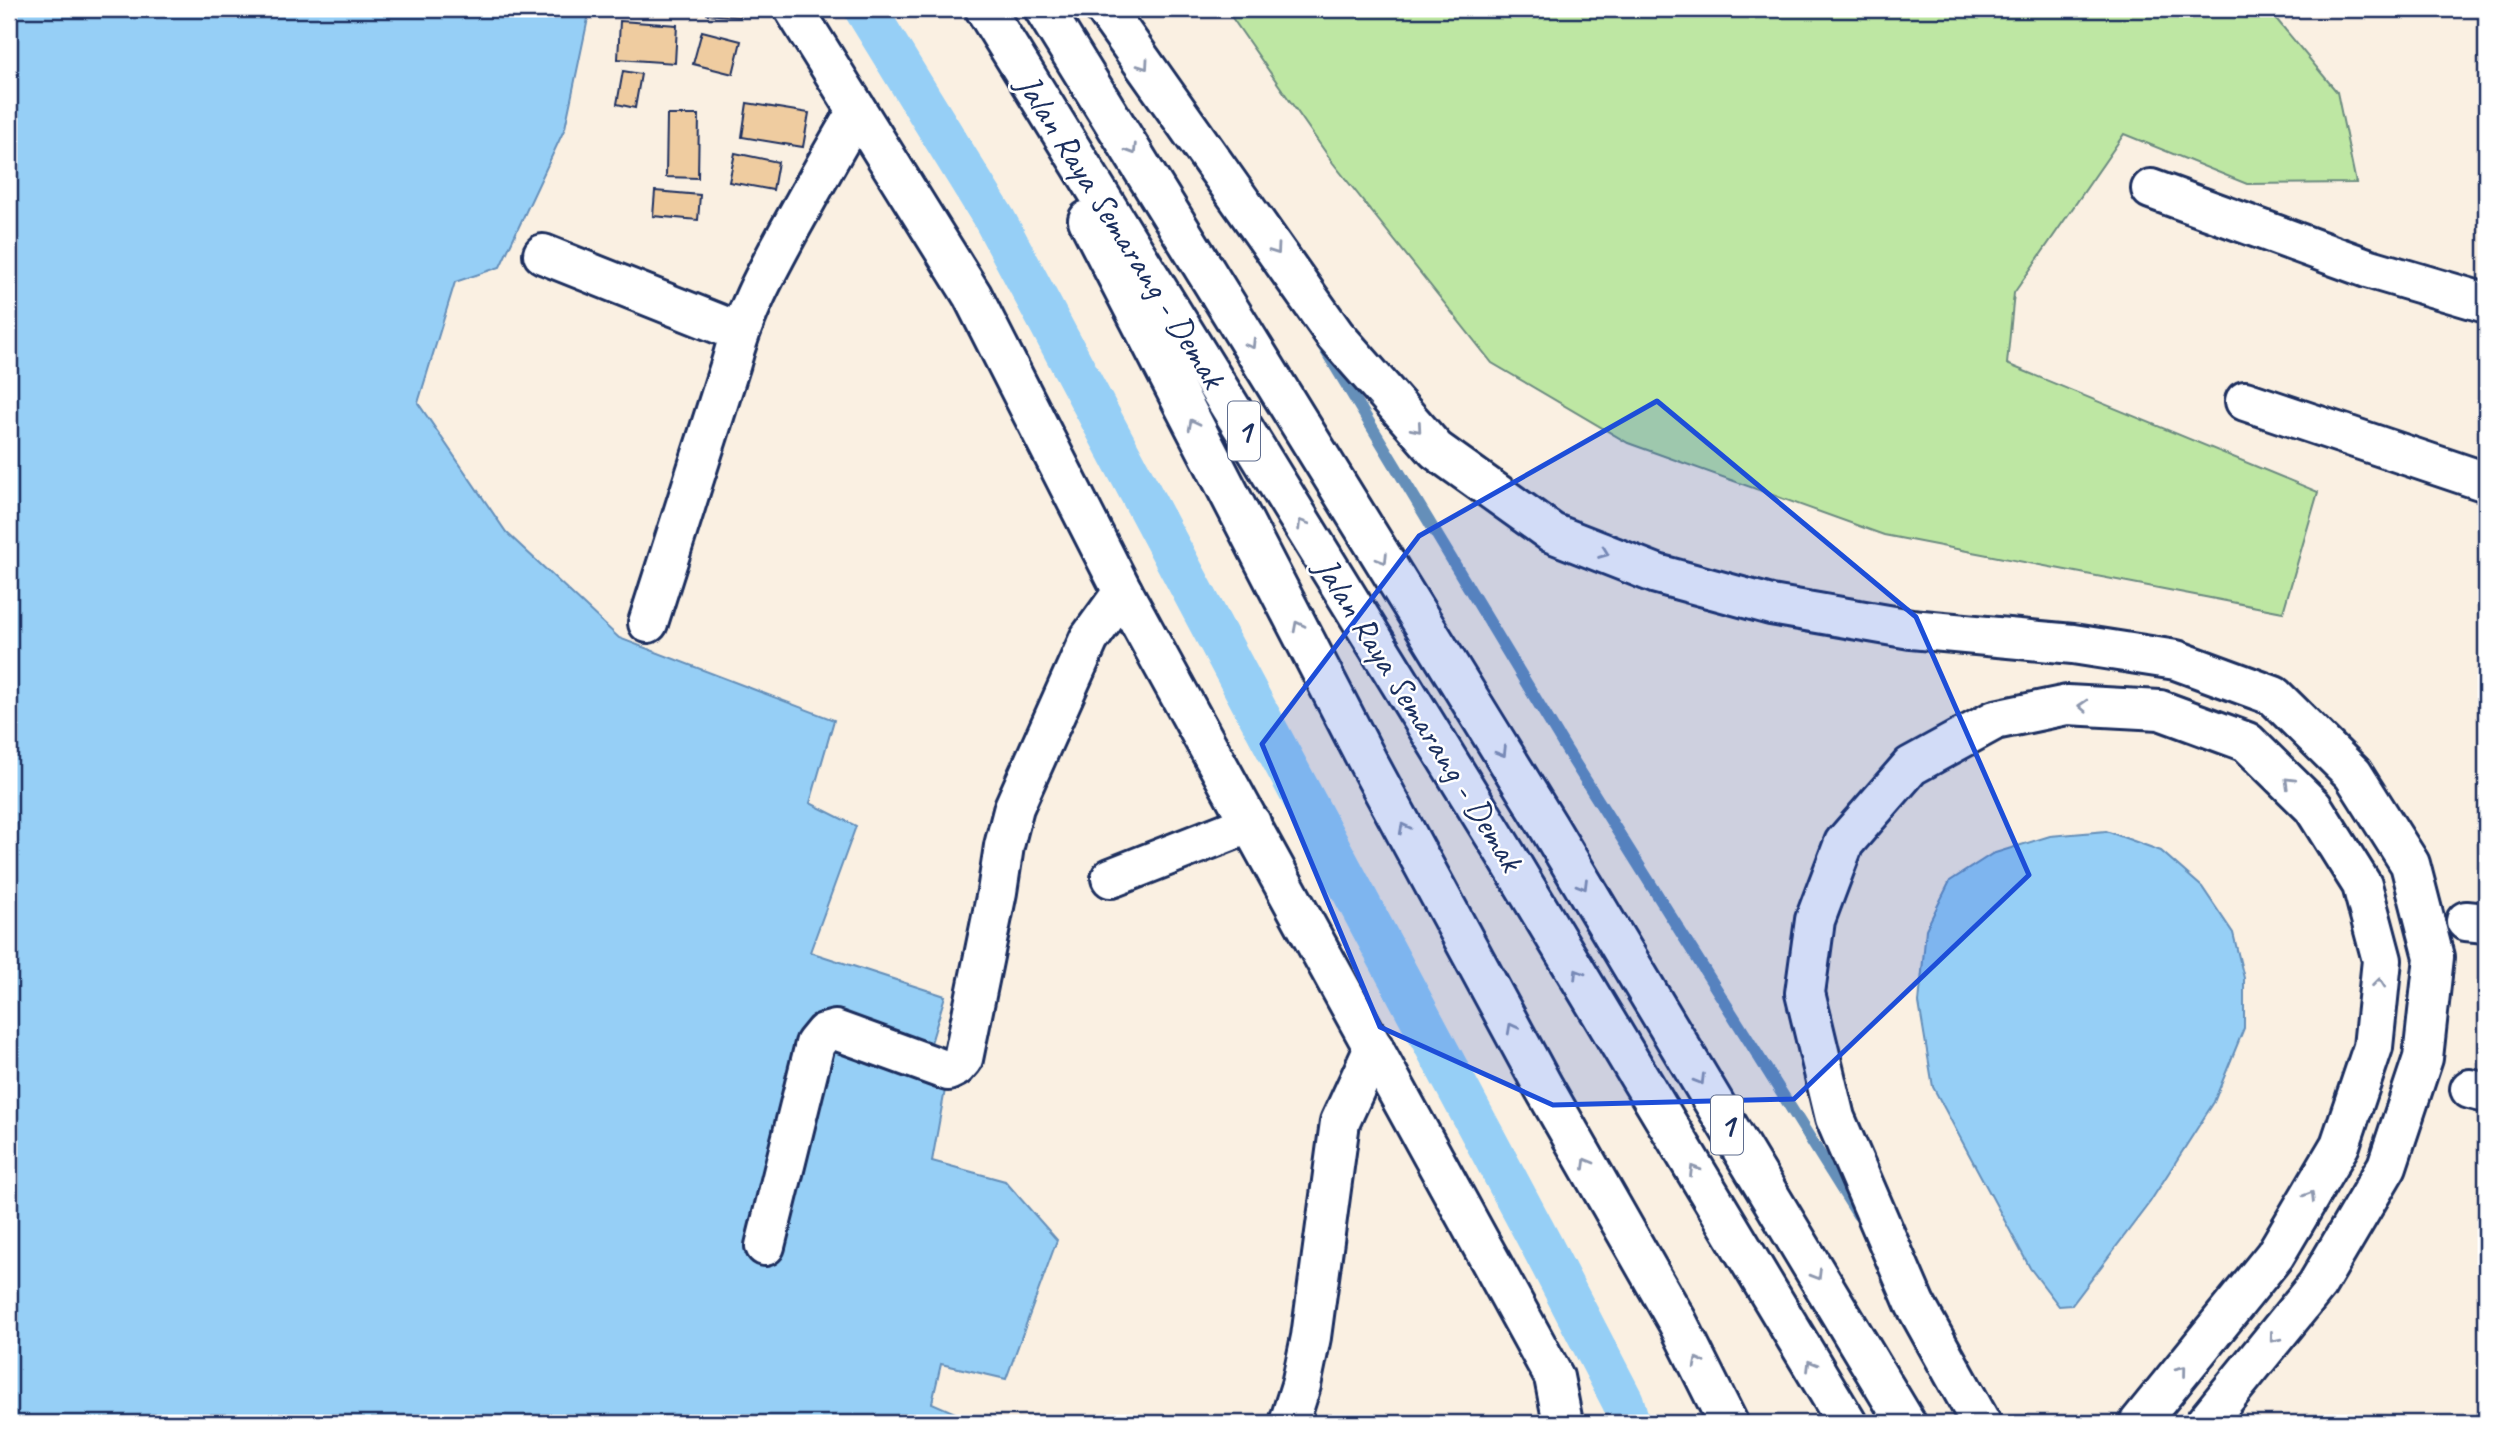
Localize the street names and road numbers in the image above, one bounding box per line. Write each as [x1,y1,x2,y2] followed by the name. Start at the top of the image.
[1005,64,1237,398] street label: Jalan Raya Semarang - Demak
[1228,402,1260,460] road number: 1
[1303,547,1535,881] street label: Jalan Raya Semarang - Demak
[1711,1096,1743,1154] road number: 1

